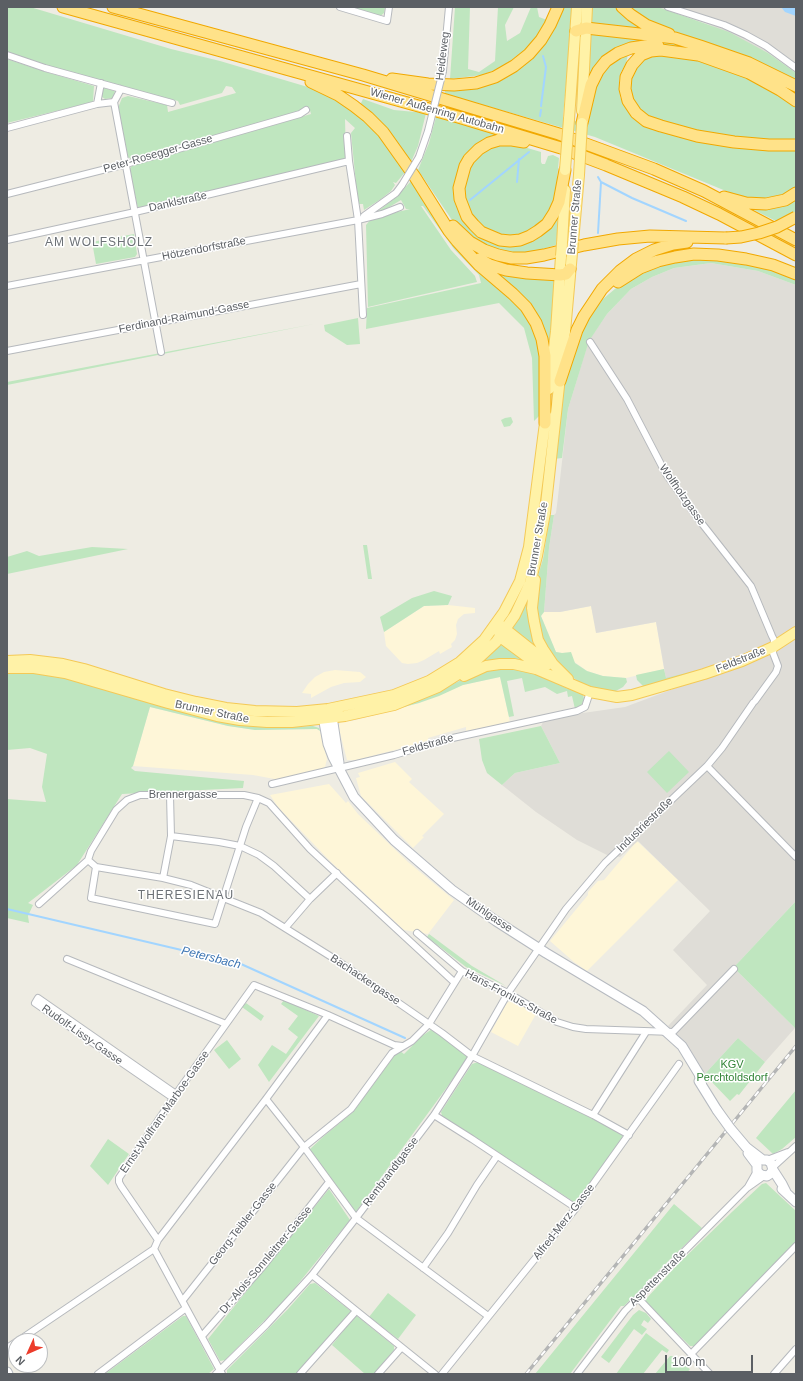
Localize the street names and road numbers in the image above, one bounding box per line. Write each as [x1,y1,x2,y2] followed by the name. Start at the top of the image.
[433,31,453,81] street label: Heideweg
[368,86,506,136] street label: Wiener Außenring Autobahn
[102,132,214,176] street label: Peter-Rosegger-Gasse
[565,179,585,255] street label: Brunner Straße
[148,189,208,215] street label: Danklstraße
[161,234,247,264] street label: Hötzendorfstraße
[118,298,250,336] street label: Ferdinand-Raimund-Gasse
[656,462,708,528] street label: Wolfholzgasse
[525,501,551,577] street label: Brunner Straße
[714,644,768,676] street label: Feldstraße
[174,698,250,726] street label: Brunner Straße
[401,731,455,759] street label: Feldstraße
[149,788,217,802] street label: Brennergasse
[614,795,676,855] street label: Industriestraße
[463,895,515,935] street label: Mühlgasse
[328,952,402,1008] street label: Bachackergasse
[463,967,559,1027] street label: Hans-Fronius-Straße
[39,1002,125,1068] street label: Rudolf-Lissy-Gasse
[118,1048,212,1176] street label: Ernst-Wolfram-Marboe-Gasse
[361,1135,421,1209] street label: Rembrandtgasse
[206,1180,280,1268] street label: Georg-Teibler-Gasse
[530,1182,598,1262] street label: Alfred-Merz-Gasse
[217,1204,315,1316] street label: Dr.-Alois-Sonnleitner-Gasse
[627,1247,689,1309] street label: Aspettenstraße

